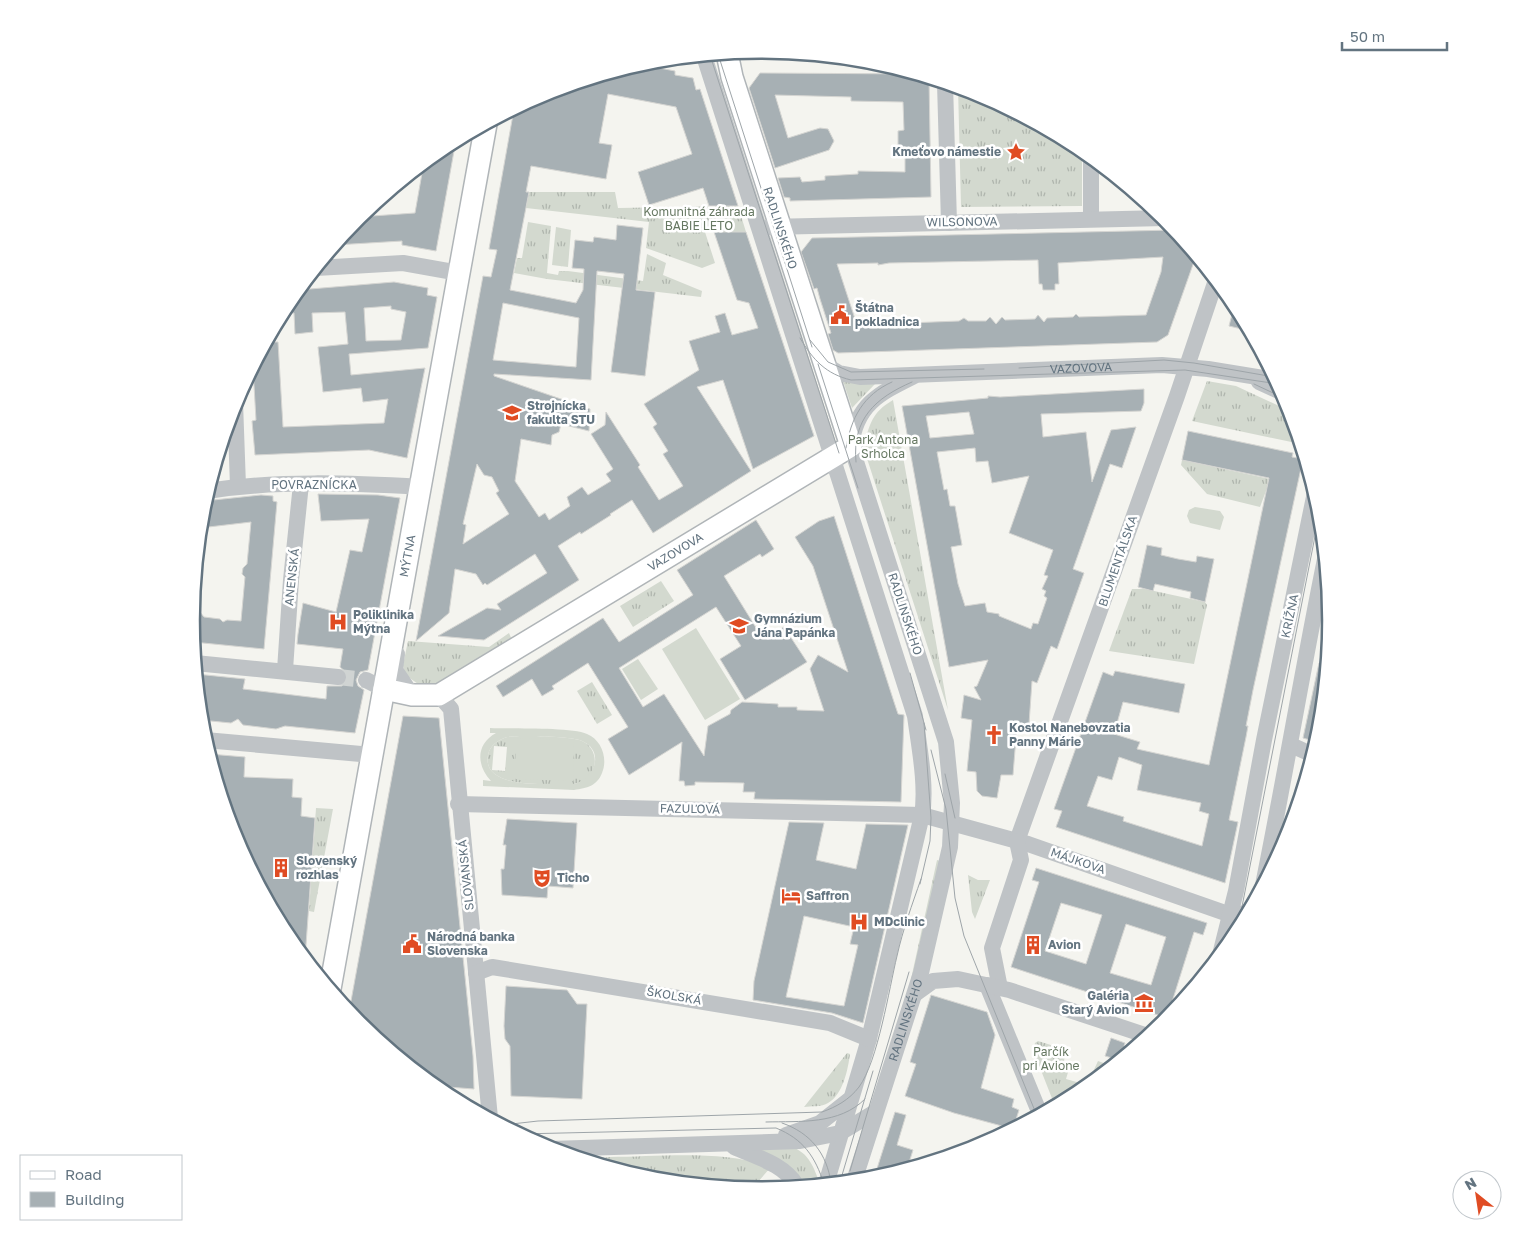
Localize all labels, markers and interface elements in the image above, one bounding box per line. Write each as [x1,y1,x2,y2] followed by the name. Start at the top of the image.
[1342,20,1447,52] scale bar
[1350,27,1385,45] text: 50 m
[1005,141,1027,163] place icon: Kmeťovo námestie
[892,144,1001,159] place label: Kmeťovo námestie
[760,185,801,271] street label: RADLINSKÉHO
[643,204,755,233] park label: Komunitná záhrada BABIE LETO
[926,213,998,230] street label: WILSONOVA
[855,300,919,329] place label: Štátna pokladnica
[829,304,851,326] public building icon: Štátna pokladnica
[1050,359,1112,376] street label: VAZOVOVA
[527,398,595,427] place label: Strojnícka fakulta STU
[501,402,523,424] school or university icon: Strojnícka fakulta STU
[848,432,918,461] park label: Park Antona Srholca
[271,477,357,492] street label: POVRAZNÍCKA
[1095,513,1140,608] street label: BLUMENTÁLSKA
[645,529,706,574] street label: VAZOVOVA
[396,533,418,578] street label: MÝTNA
[281,547,302,606] street label: ANENSKÁ
[885,571,926,657] street label: RADLINSKÉHO
[1278,593,1301,639] street label: KRÍŽNA
[353,607,414,636] place label: Poliklinika Mýtna
[327,611,349,633] hospital icon: Poliklinika Mýtna
[754,611,835,640] place label: Gymnázium Jána Papánka
[728,615,750,637] school or university icon: Gymnázium Jána Papánka
[1009,720,1131,749] place label: Kostol Nanebovzatia Panny Márie
[983,724,1005,746] church icon: Kostol Nanebovzatia Panny Márie
[660,800,720,817] street label: FAZUĽOVÁ
[454,839,477,911] street label: SLOVANSKÁ
[1049,844,1107,877] street label: MÁJKOVA
[296,853,358,882] place label: Slovenský rozhlas
[270,857,292,879] building icon: Slovenský rozhlas
[531,867,553,889] theatre icon: Ticho
[557,870,589,885] place label: Ticho
[780,885,802,907] hotel icon: Saffron
[806,888,849,903] place label: Saffron
[848,911,870,933] hospital icon: MDclinic
[874,914,925,929] place label: MDclinic
[427,929,515,958] place label: Národná banka Slovenska
[401,933,423,955] public building icon: Národná banka Slovenska
[1022,934,1044,956] building icon: Avion
[1048,937,1081,952] place label: Avion
[885,977,926,1063] street label: RADLINSKÉHO
[645,983,703,1008] street label: ŠKOLSKÁ
[1061,988,1129,1017] place label: Galéria Starý Avion
[1133,992,1155,1014] museum icon: Galéria Starý Avion
[1022,1044,1080,1073] park label: Parčík pri Avione
[20,1155,182,1220] legend
[65,1165,102,1183] text: Road
[1452,1170,1502,1220] north arrow
[1461,1173,1479,1193] text: N
[65,1190,125,1208] text: Building

